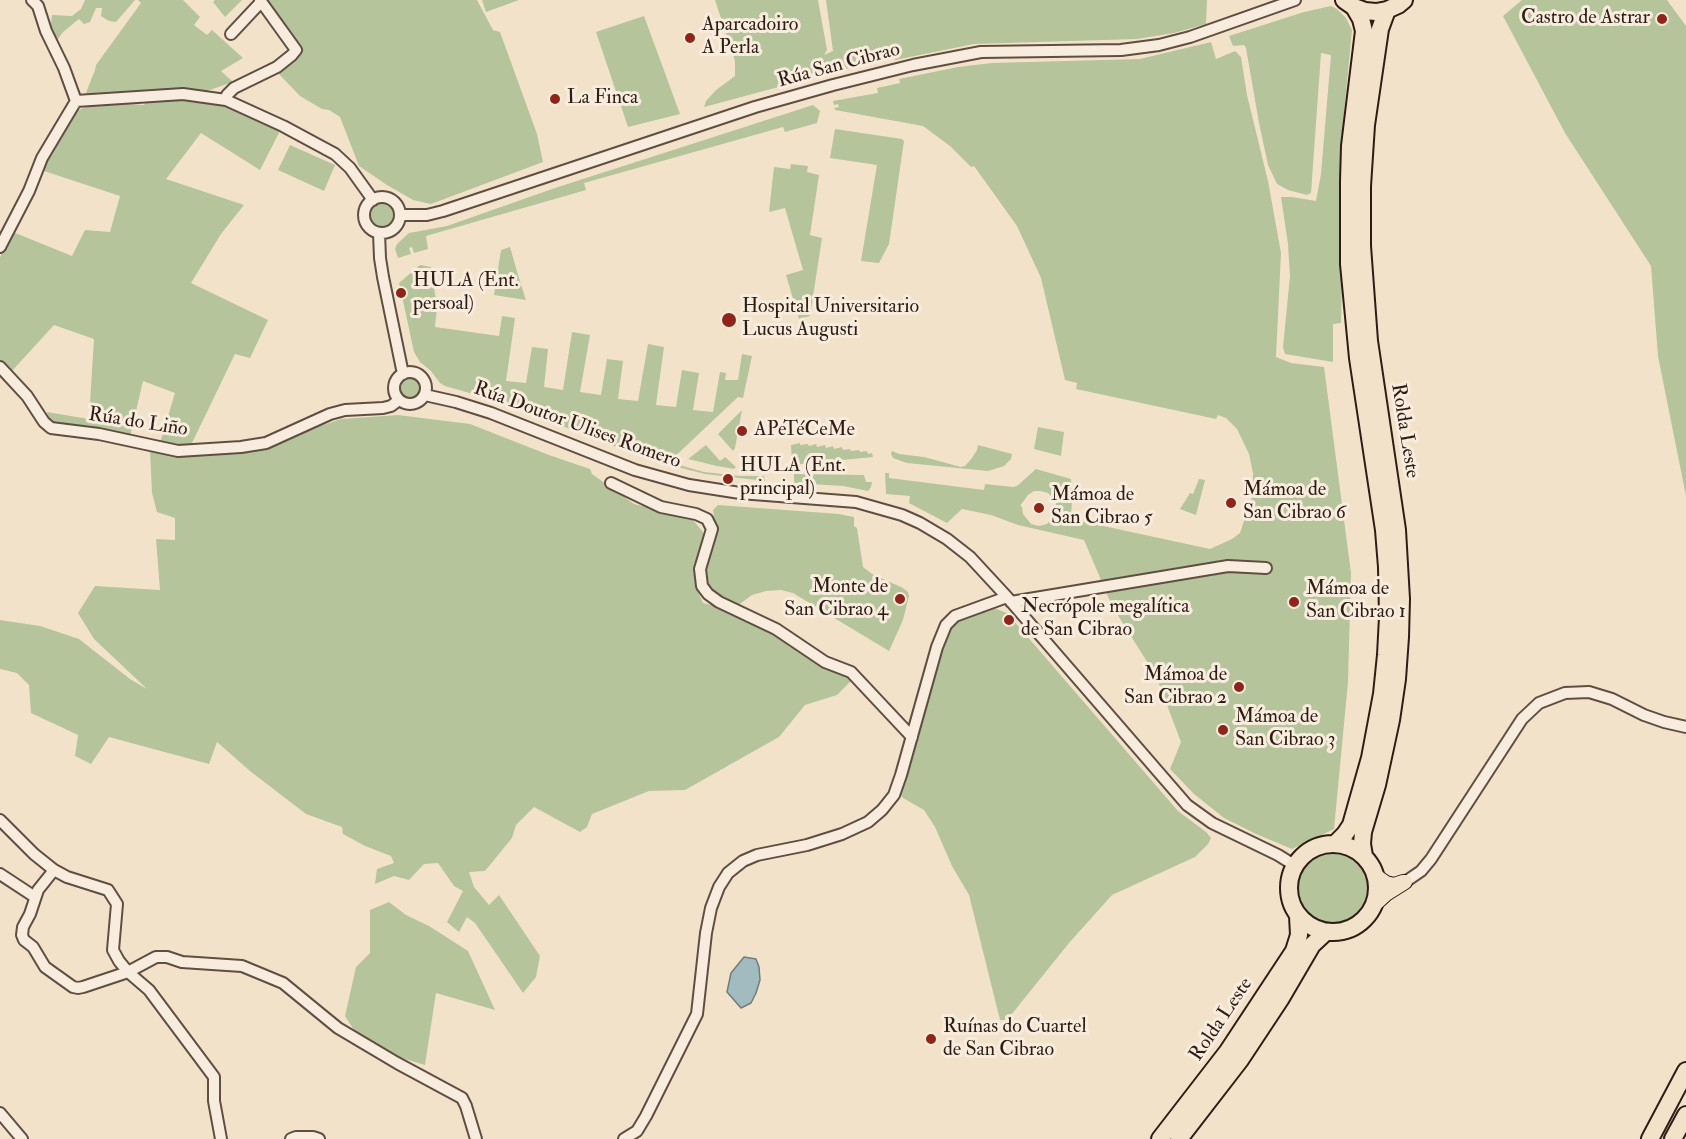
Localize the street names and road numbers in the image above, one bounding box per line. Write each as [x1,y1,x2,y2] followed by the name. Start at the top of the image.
[775,38,903,94] street label: Rúa San Cibrao
[470,377,684,475] street label: Rúa Doutor Ulises Romero
[1385,382,1423,480] street label: Rolda Leste
[87,403,189,443] street label: Rúa do Liño
[1185,974,1259,1066] street label: Rolda Leste

